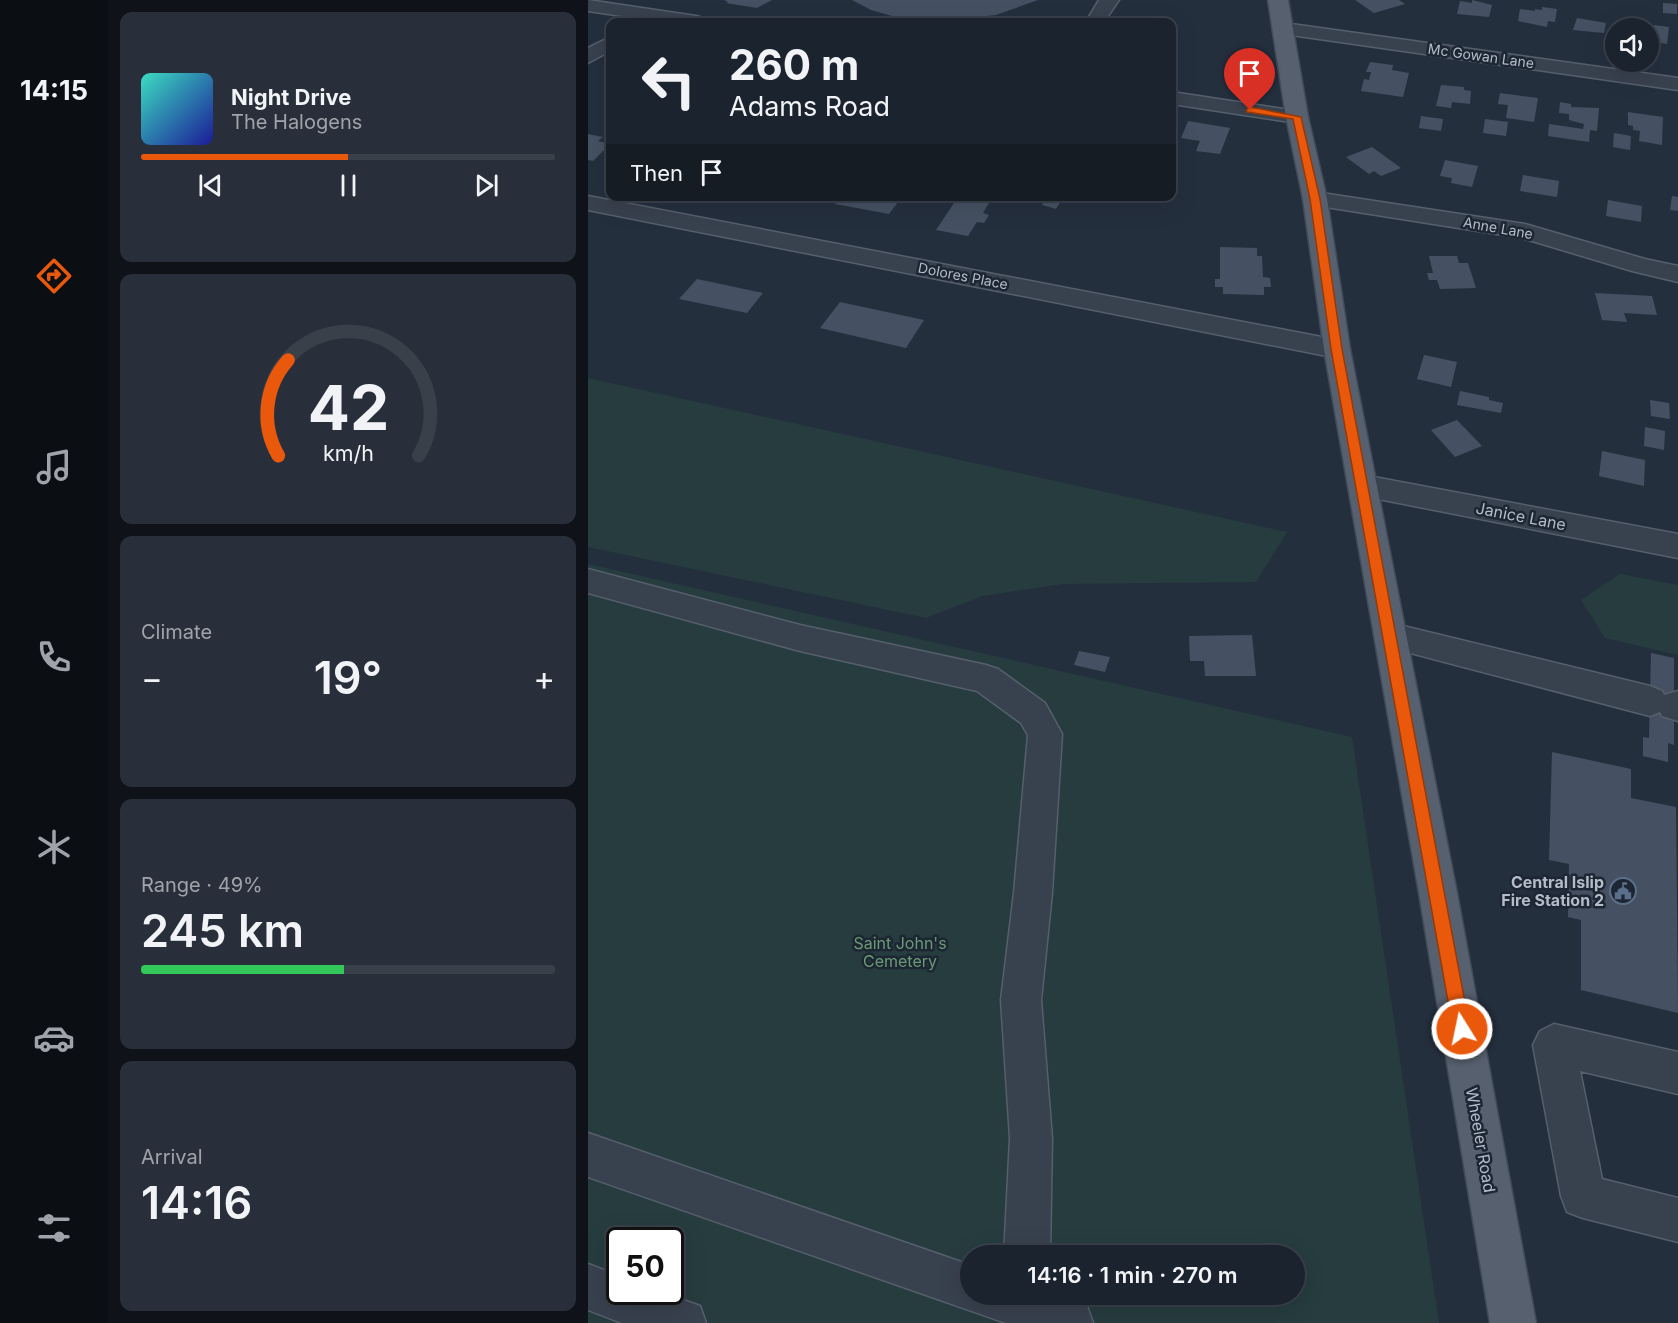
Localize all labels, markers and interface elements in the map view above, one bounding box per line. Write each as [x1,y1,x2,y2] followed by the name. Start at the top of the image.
[1605,18,1659,72] map controls
[1605,18,1659,72] button: sound
[729,39,859,90] text: 260 m
[1427,40,1535,71] street label: Mc Gowan Lane
[630,42,708,120] icon: left
[1224,48,1275,110] pin
[1233,57,1266,90] icon: arrive
[20,74,88,107] text: 14:15
[231,84,351,110] text: Night Drive
[729,90,890,123] text: Adams Road
[231,110,362,134] text: The Halogens
[695,156,728,189] icon: arrive
[630,160,683,186] text: Then
[194,169,227,202] icon: previous
[332,169,365,202] icon: pause
[470,169,503,202] icon: next
[1462,213,1534,242] street label: Anne Lane
[33,255,75,297] icon: directions
[917,258,1009,293] street label: Dolores Place
[307,370,389,445] text: 42
[323,441,373,467] text: km/h
[33,446,75,488] icon: music
[1474,497,1568,535] street label: Janice Lane
[141,620,212,644] text: Climate
[33,636,75,678] icon: phone
[314,650,382,705] text: 19°
[141,658,163,698] text: −
[533,658,555,698] text: +
[33,826,75,868] icon: climate
[1501,872,1604,910] place label: Central Islip Fire Station 2
[141,873,263,897] text: Range · 49%
[1608,876,1638,906] public building icon: Central Islip Fire Station 2
[141,903,304,958] text: 245 km
[853,933,947,971] park label: Saint John's Cemetery
[1430,997,1494,1061] position arrow
[33,1017,75,1059] icon: car
[1462,1086,1500,1194] street label: Wheeler Road
[141,1145,203,1169] text: Arrival
[141,1175,252,1230] text: 14:16
[33,1207,75,1249] icon: filters
[606,1227,684,1305] speed limit sign: 50
[1027,1262,1238,1288] text: 14:16 · 1 min · 270 m

